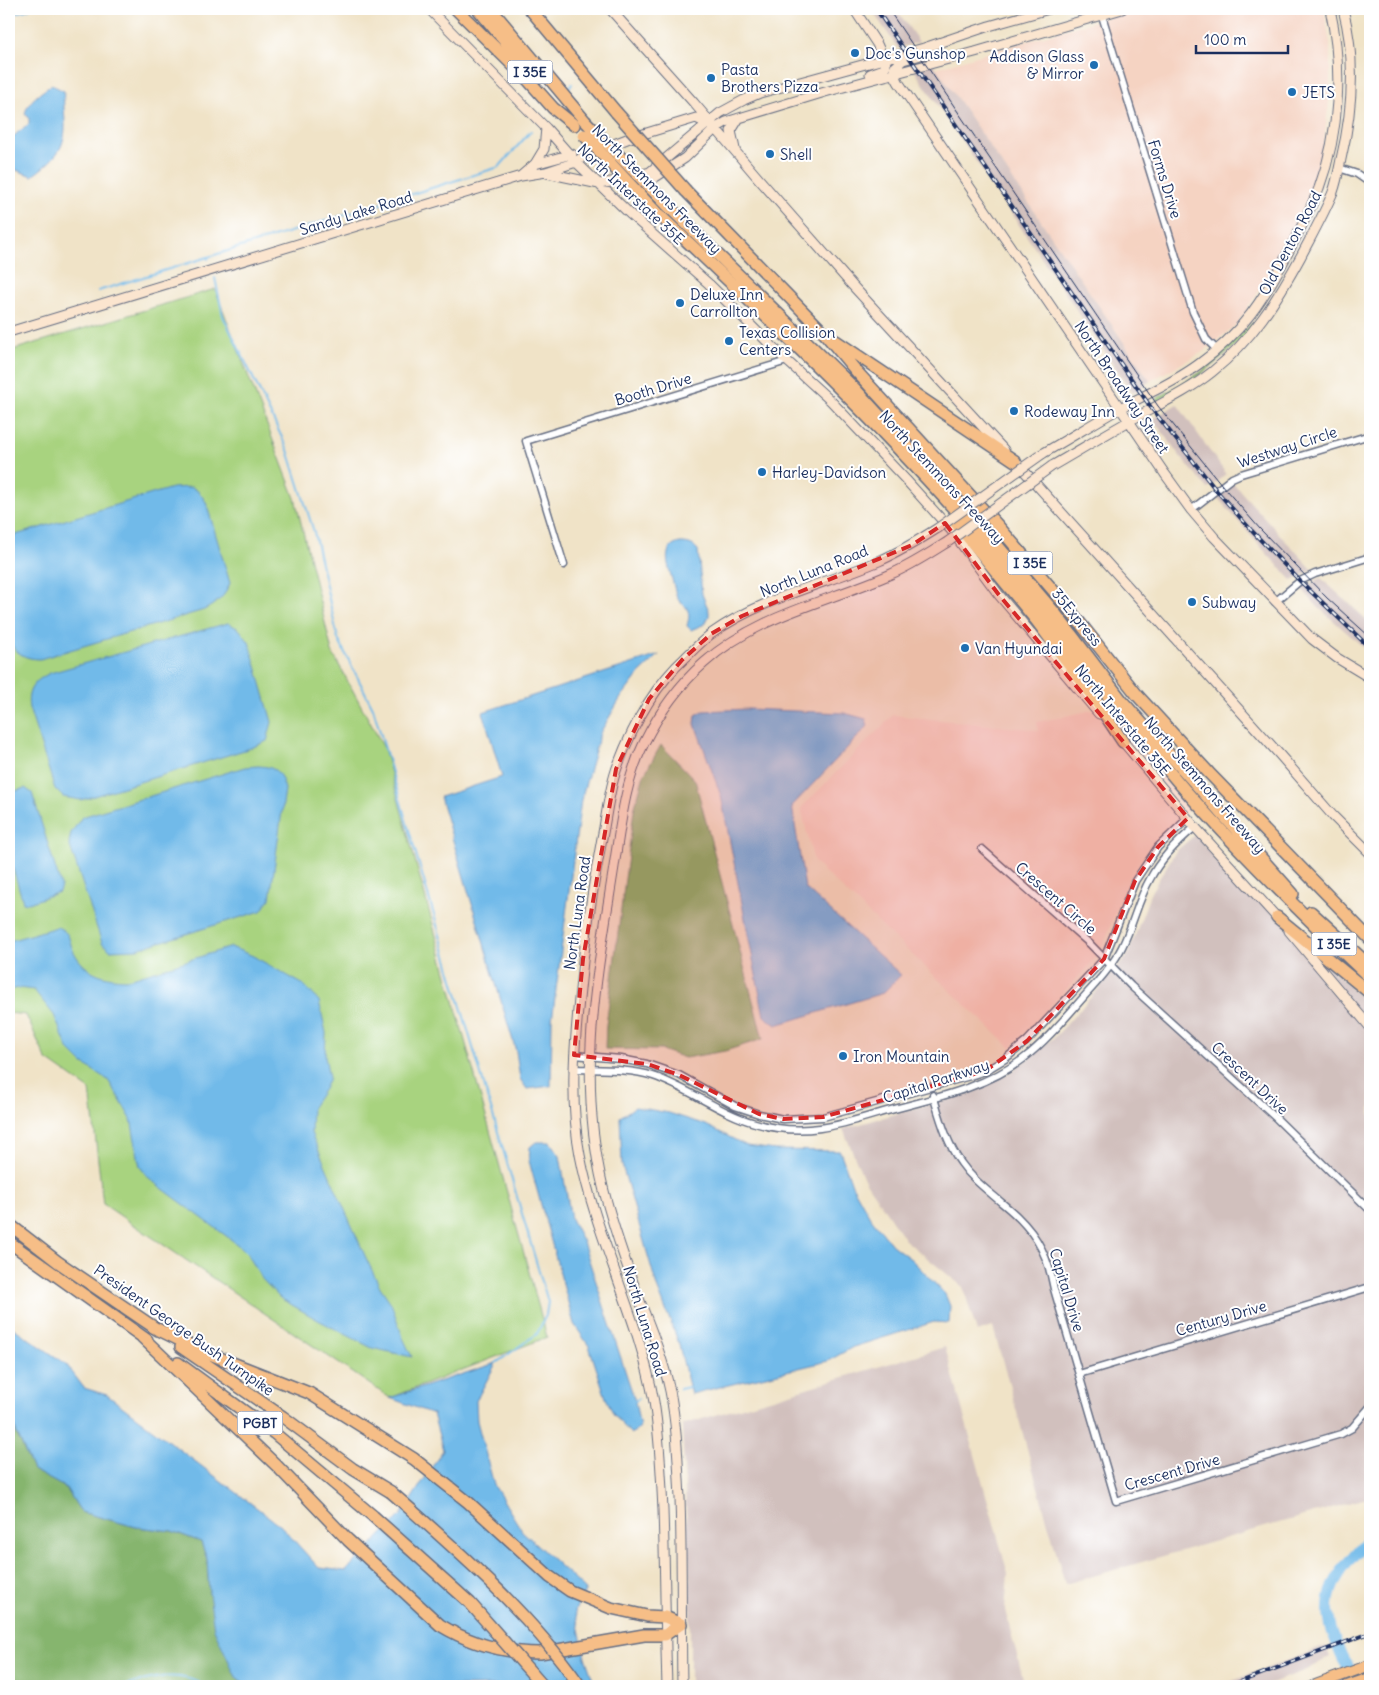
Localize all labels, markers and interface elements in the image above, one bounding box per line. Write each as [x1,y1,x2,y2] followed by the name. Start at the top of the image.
[1196,22,1289,54] scale bar
[1204,30,1246,49] text: 100 m
[865,44,966,63] place label: Doc's Gunshop
[849,47,861,59] marker: Doc's Gunshop
[989,47,1084,83] place label: Addison Glass & Mirror
[1088,59,1100,71] marker: Addison Glass & Mirror
[721,60,819,96] place label: Pasta Brothers Pizza
[508,61,552,84] road number: I 35E
[705,72,717,84] marker: Pasta Brothers Pizza
[1302,83,1335,102] place label: JETS
[1286,86,1298,98] marker: JETS
[588,120,726,258] street label: North Stemmons Freeway
[1144,137,1186,221] street label: Forms Drive
[574,140,688,248] street label: North Interstate 35E
[780,145,812,164] place label: Shell
[764,148,776,160] marker: Shell
[297,187,415,239] street label: Sandy Lake Road
[1254,187,1326,298] street label: Old Denton Road
[690,285,764,321] place label: Deluxe Inn Carrollton
[674,297,686,309] marker: Deluxe Inn Carrollton
[1070,317,1174,457] street label: North Broadway Street
[739,323,836,359] place label: Texas Collision Centers
[723,335,735,347] marker: Texas Collision Centers
[612,368,694,410] street label: Booth Drive
[1024,402,1115,421] place label: Rodeway Inn
[1008,405,1020,417] marker: Rodeway Inn
[875,406,1009,548] street label: North Stemmons Freeway
[1235,422,1339,472] street label: Westway Circle
[772,463,887,482] place label: Harley-Davidson
[756,466,768,478] marker: Harley-Davidson
[757,541,871,601] street label: North Luna Road
[1008,552,1052,574] road number: I 35E
[1048,584,1106,650] street label: 35Express
[1202,593,1256,612] place label: Subway
[1186,596,1198,608] marker: Subway
[975,639,1062,658] place label: Van Hyundai
[959,642,971,654] marker: Van Hyundai
[1071,661,1175,780] street label: North Interstate 35E
[1140,713,1270,857] street label: North Stemmons Freeway
[560,855,594,971] street label: North Luna Road
[1012,858,1100,938] street label: Crescent Circle
[1312,932,1356,956] road number: I 35E
[1208,1037,1292,1119] street label: Crescent Drive
[853,1047,950,1066] place label: Iron Mountain
[837,1050,849,1062] marker: Iron Mountain
[880,1055,992,1107] street label: Capital Parkway
[1045,1246,1089,1334] street label: Capital Drive
[90,1260,278,1400] street label: President George Bush Turnpike
[619,1263,671,1379] street label: North Luna Road
[1173,1296,1269,1340] street label: Century Drive
[238,1412,282,1435] road number: PGBT
[1122,1449,1222,1495] street label: Crescent Drive

